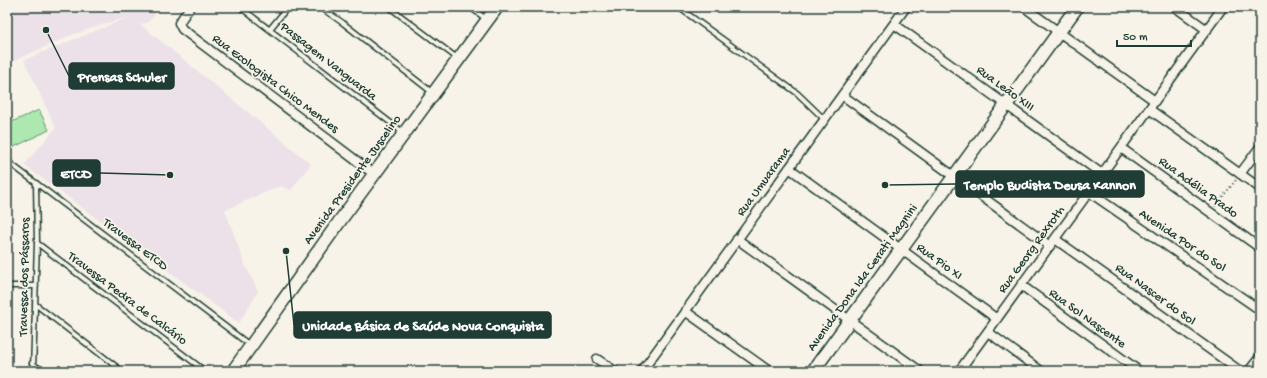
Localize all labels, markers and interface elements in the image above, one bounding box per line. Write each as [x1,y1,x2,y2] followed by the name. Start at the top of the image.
[276,19,380,105] street label: Passagem Vanguarda
[1117,22,1191,48] scale bar
[209,31,342,137] street label: Rua Ecologista Chico Mendes
[1123,31,1148,45] text: 50 m
[69,63,174,89] callout: Prensas Schuler
[973,63,1037,115] street label: Rua Leão XIII
[77,70,168,87] text: Prensas Schuler
[301,112,405,248] street label: Avenida Presidente Juscelino
[734,144,794,219] street label: Rua Umuarama
[1155,154,1241,222] street label: Rua Adélia Prado
[53,160,100,186] callout: ETCD
[61,167,92,184] text: ETCD
[956,171,1144,197] callout: Templo Budista Deusa Kannon
[963,178,1136,195] text: Templo Budista Deusa Kannon
[805,201,922,354] street label: Avenida Dona Ida Cerati Magnini
[995,204,1069,296] street label: Rua Georg Rexroth
[1136,206,1228,276] street label: Avenida Por do Sol
[99,215,171,275] street label: Travessa ETCD
[16,216,34,337] street label: Travessa dos Pássaros
[913,240,965,284] street label: Rua Pio XI
[63,249,190,349] street label: Travessa Pedra de Calcário
[1112,261,1198,329] street label: Rua Nascer do Sol
[1045,286,1129,352] street label: Rua Sol Nascente
[294,312,551,338] callout: Unidade Básica de Saúde Nova Conquista
[302,319,545,336] text: Unidade Básica de Saúde Nova Conquista

